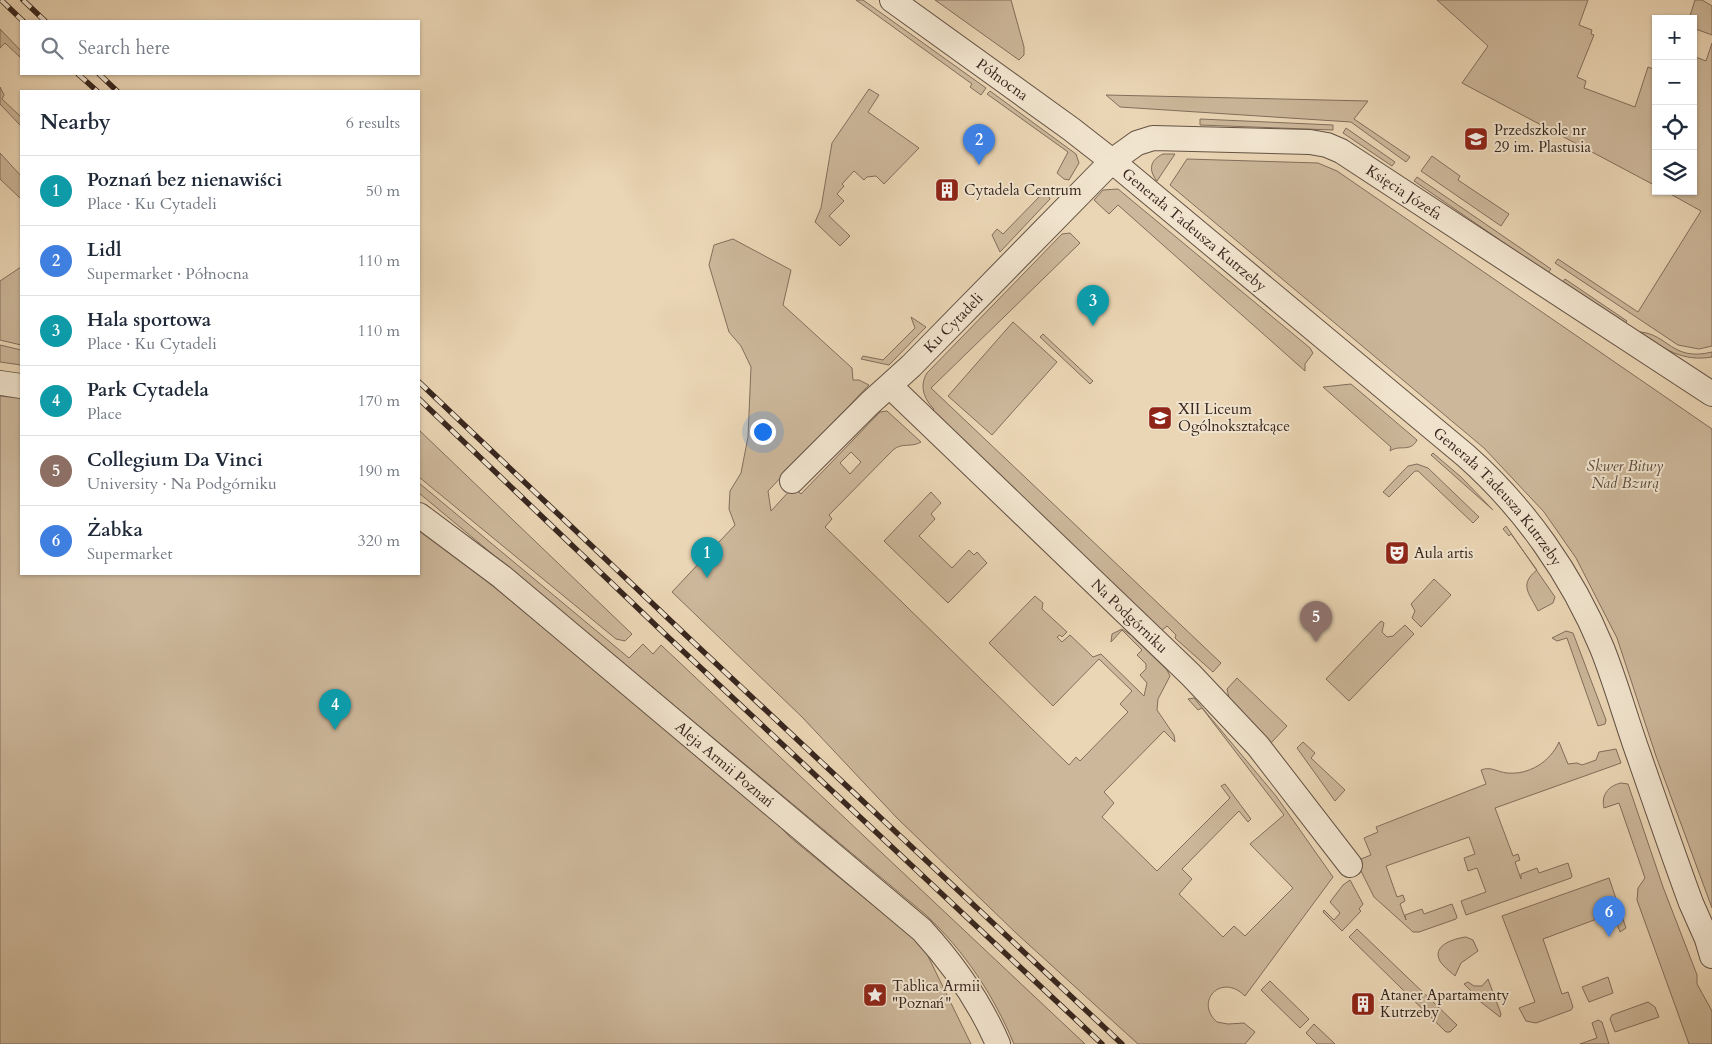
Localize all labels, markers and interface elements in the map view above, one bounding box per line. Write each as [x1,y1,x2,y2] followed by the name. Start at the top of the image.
[1652,15,1697,195] map controls
[1652,15,1697,60] button: +
[20,20,420,75] search box
[38,34,66,62] icon: search
[78,35,170,61] text: Search here
[972,54,1033,105] street label: Północna
[1652,60,1697,105] button: −
[1652,105,1697,150] button: locate
[40,108,111,137] text: Nearby
[346,112,400,134] text: 6 results
[1494,120,1592,157] place label: Przedszkole nr 29 im. Plastusia
[963,124,995,165] pin: 2
[1463,126,1489,152] school or university icon: Przedszkole nr 29 im. Plastusia
[1652,150,1697,195] button: layers
[1362,160,1446,225] street label: Księcia Józefa
[1118,164,1271,296] street label: Generała Tadeusza Kutrzeby
[87,167,282,193] text: Poznań bez nienawiści
[934,177,960,203] building icon: Cytadela Centrum
[52,180,60,202] text: 1
[366,180,400,202] text: 50 m
[964,180,1082,200] place label: Cytadela Centrum
[87,193,217,215] text: Place · Ku Cytadeli
[87,237,121,263] text: Lidl
[52,250,60,272] text: 2
[358,250,400,272] text: 110 m
[87,263,249,285] text: Supermarket · Północna
[1077,285,1109,326] pin: 3
[919,288,987,357] street label: Ku Cytadeli
[87,307,211,333] text: Hala sportowa
[52,320,60,342] text: 3
[358,320,400,342] text: 110 m
[87,333,217,355] text: Place · Ku Cytadeli
[87,377,209,403] text: Park Cytadela
[52,390,60,412] text: 4
[358,390,400,412] text: 170 m
[1178,399,1290,436] place label: XII Liceum Ogólnokształcące
[87,403,122,425] text: Place
[1147,405,1173,431] school or university icon: XII Liceum Ogólnokształcące
[750,419,776,445] your location
[1429,423,1567,570] street label: Generała Tadeusza Kutrzeby
[87,447,263,473] text: Collegium Da Vinci
[1587,456,1664,493] park label: Skwer Bitwy Nad Bzurą
[52,460,60,482] text: 5
[358,460,400,482] text: 190 m
[87,473,277,495] text: University · Na Podgórniku
[87,517,143,543] text: Żabka
[52,530,60,552] text: 6
[358,530,400,552] text: 320 m
[691,537,723,578] pin: 1
[1384,540,1410,566] theatre icon: Aula artis
[87,543,173,565] text: Supermarket
[1414,543,1473,563] place label: Aula artis
[1087,574,1172,658] street label: Na Podgórniku
[1300,601,1332,642] pin: 5
[319,689,351,730] pin: 4
[671,717,779,812] street label: Aleja Armii Poznań
[1593,896,1625,937] pin: 6
[892,976,980,1013] place label: Tablica Armii "Poznań"
[862,982,888,1008] place icon: Tablica Armii "Poznań"
[1380,985,1509,1022] place label: Ataner Apartamenty Kutrzeby
[1350,991,1376,1017] building icon: Ataner Apartamenty Kutrzeby

